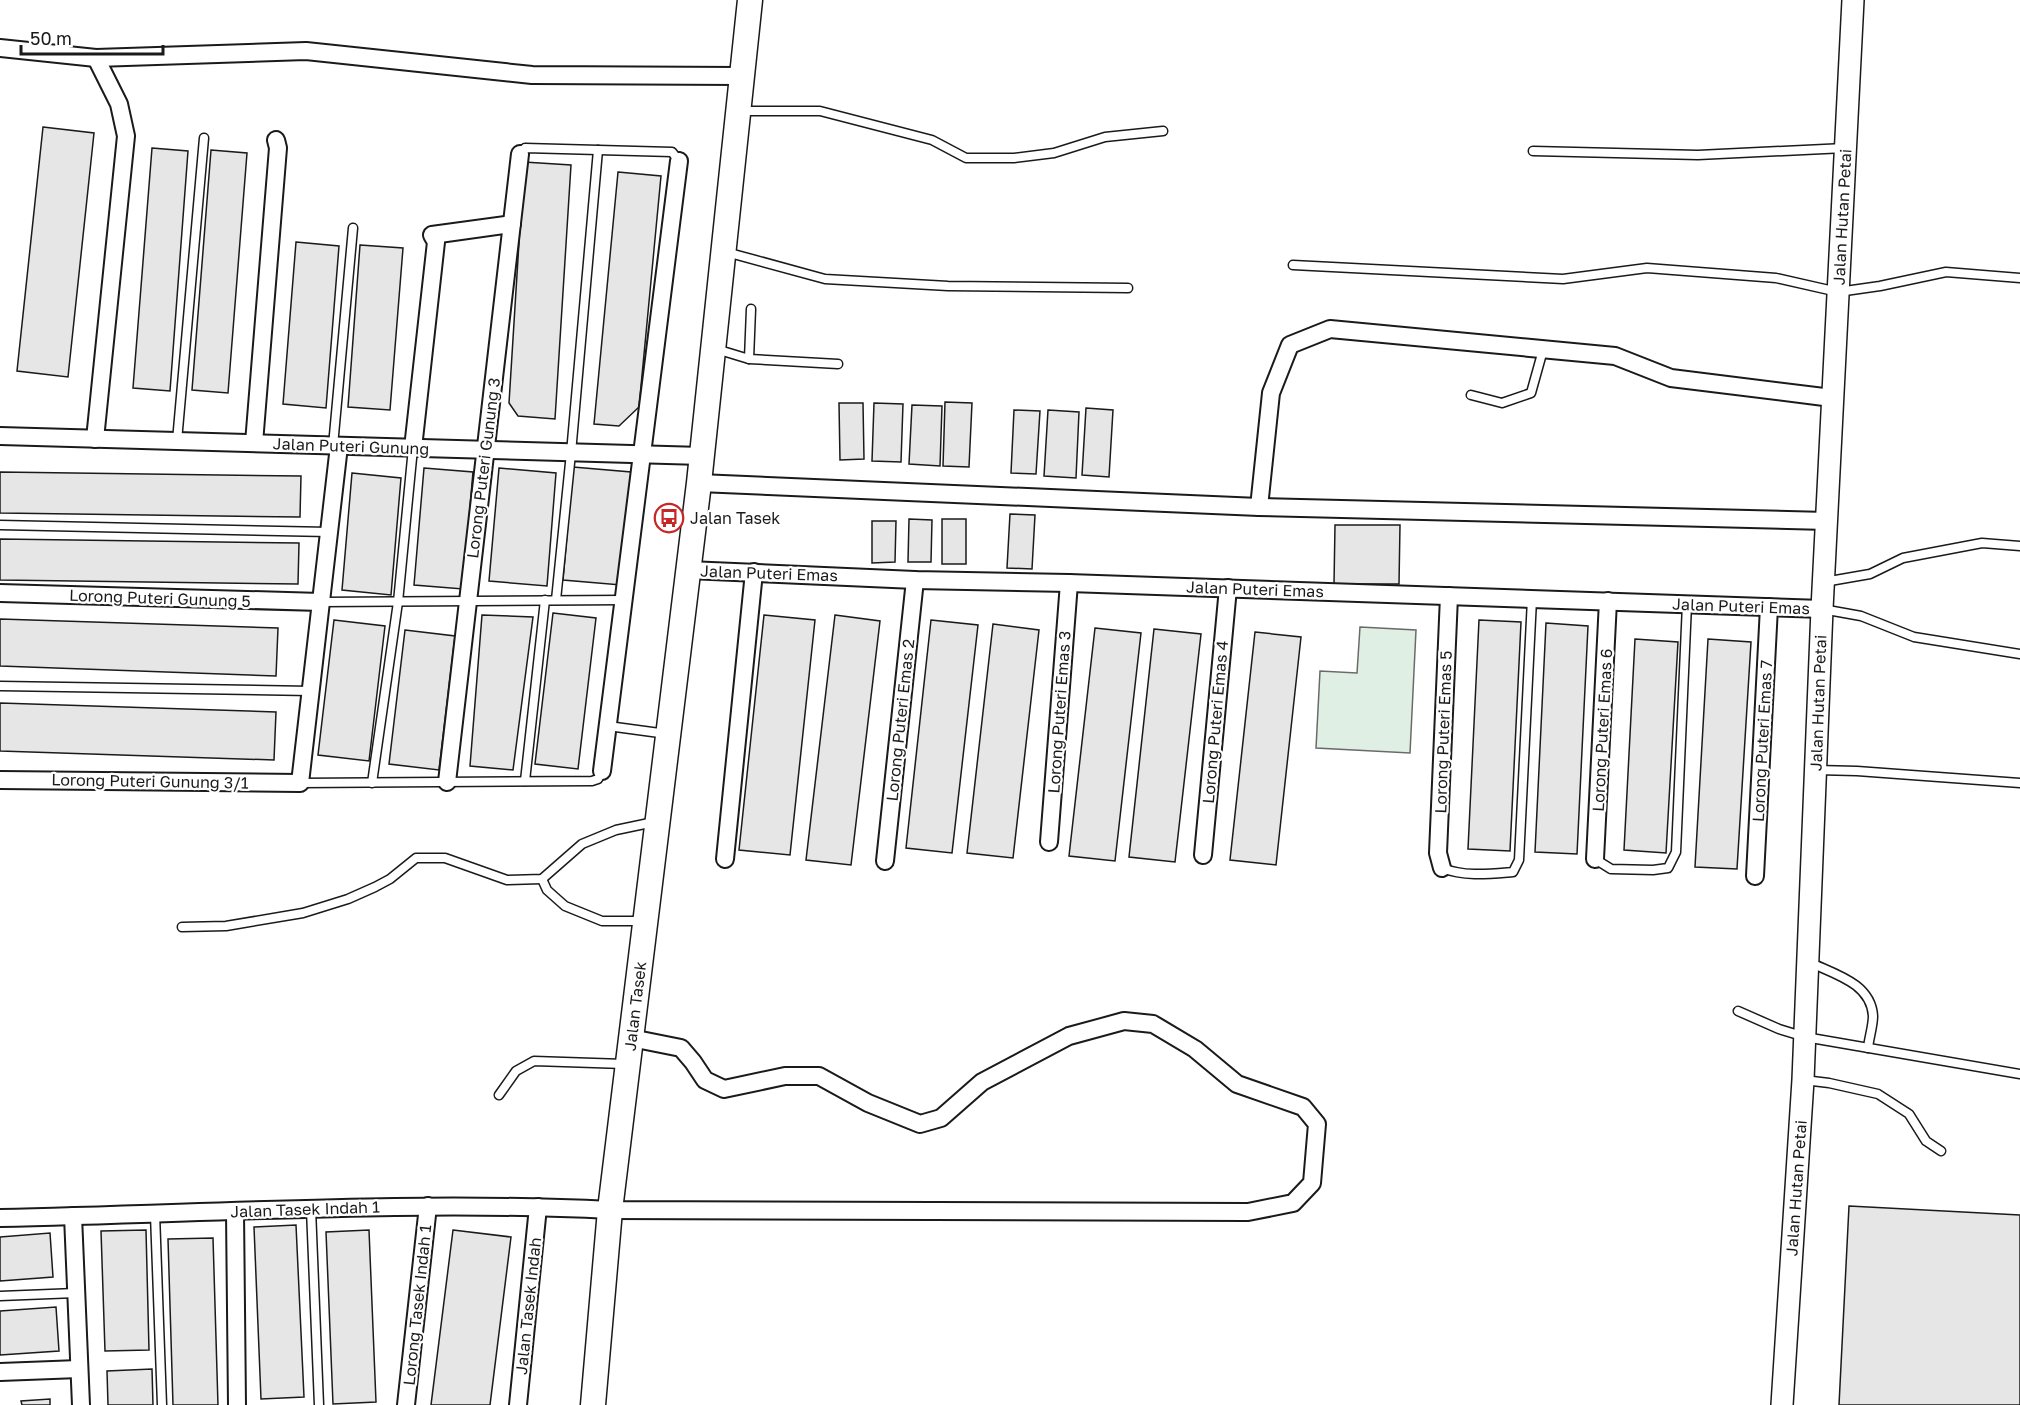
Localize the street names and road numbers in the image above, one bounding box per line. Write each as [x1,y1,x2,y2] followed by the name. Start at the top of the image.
[1828,148,1856,286] street label: Jalan Hutan Petai
[462,377,504,559] street label: Lorong Puteri Gunung 3
[272,433,430,459] street label: Jalan Puteri Gunung
[700,561,838,585] street label: Jalan Puteri Emas
[1186,577,1324,601] street label: Jalan Puteri Emas
[69,585,251,611] street label: Lorong Puteri Gunung 5
[1672,594,1810,618] street label: Jalan Puteri Emas
[1043,630,1075,794] street label: Lorong Puteri Emas 3
[1806,635,1830,771] street label: Jalan Hutan Petai
[882,638,918,802] street label: Lorong Puteri Emas 2
[1198,640,1232,804] street label: Lorong Puteri Emas 4
[1588,648,1616,812] street label: Lorong Puteri Emas 6
[1430,650,1456,814] street label: Lorong Puteri Emas 5
[1748,659,1776,823] street label: Lorong Puteri Emas 7
[51,769,249,793] street label: Lorong Puteri Gunung 3/1
[620,960,650,1052] street label: Jalan Tasek
[1781,1119,1811,1257] street label: Jalan Hutan Petai
[230,1196,380,1222] street label: Jalan Tasek Indah 1
[399,1223,435,1386] street label: Lorong Tasek Indah 1
[511,1236,545,1376] street label: Jalan Tasek Indah

